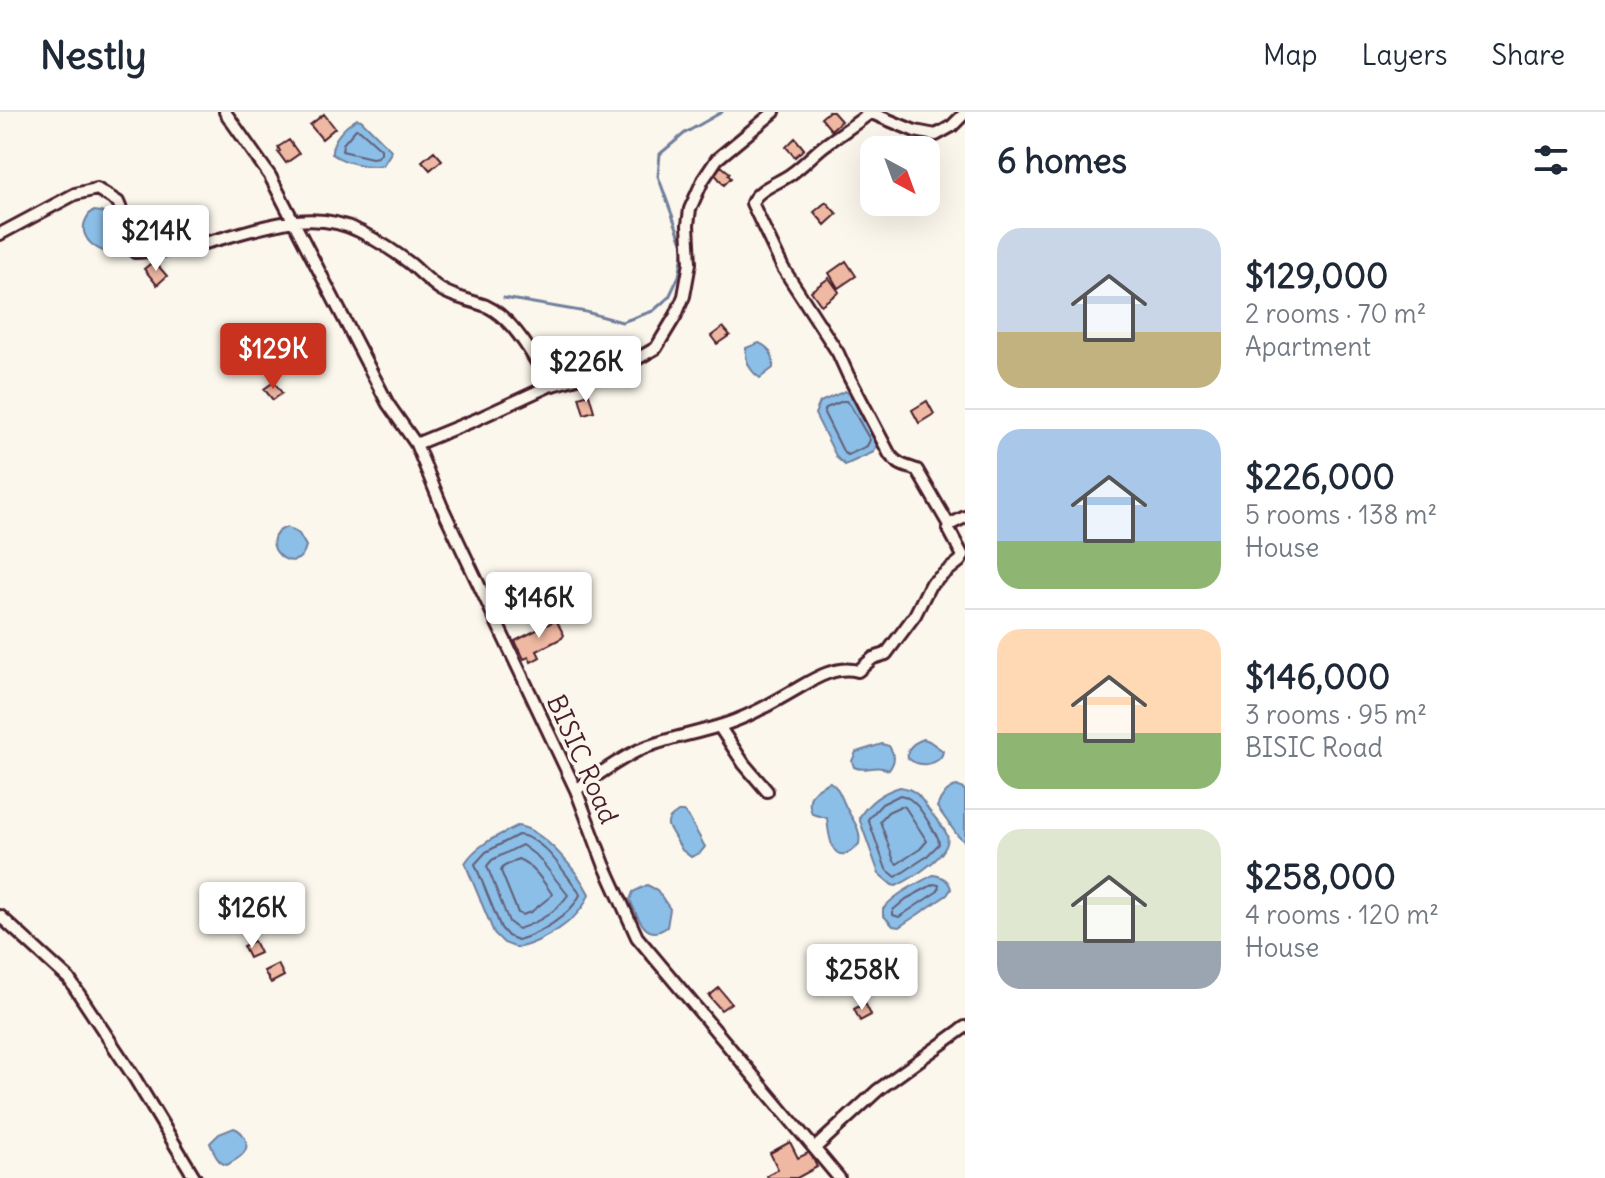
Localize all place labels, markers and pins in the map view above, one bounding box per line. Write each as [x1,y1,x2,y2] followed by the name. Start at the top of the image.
[100,205,212,273] pin: $214K
[217,323,329,391] pin: $129K
[530,336,642,404] pin: $226K
[483,572,595,640] pin: $146K
[196,882,308,950] pin: $126K
[806,944,918,1012] pin: $258K

